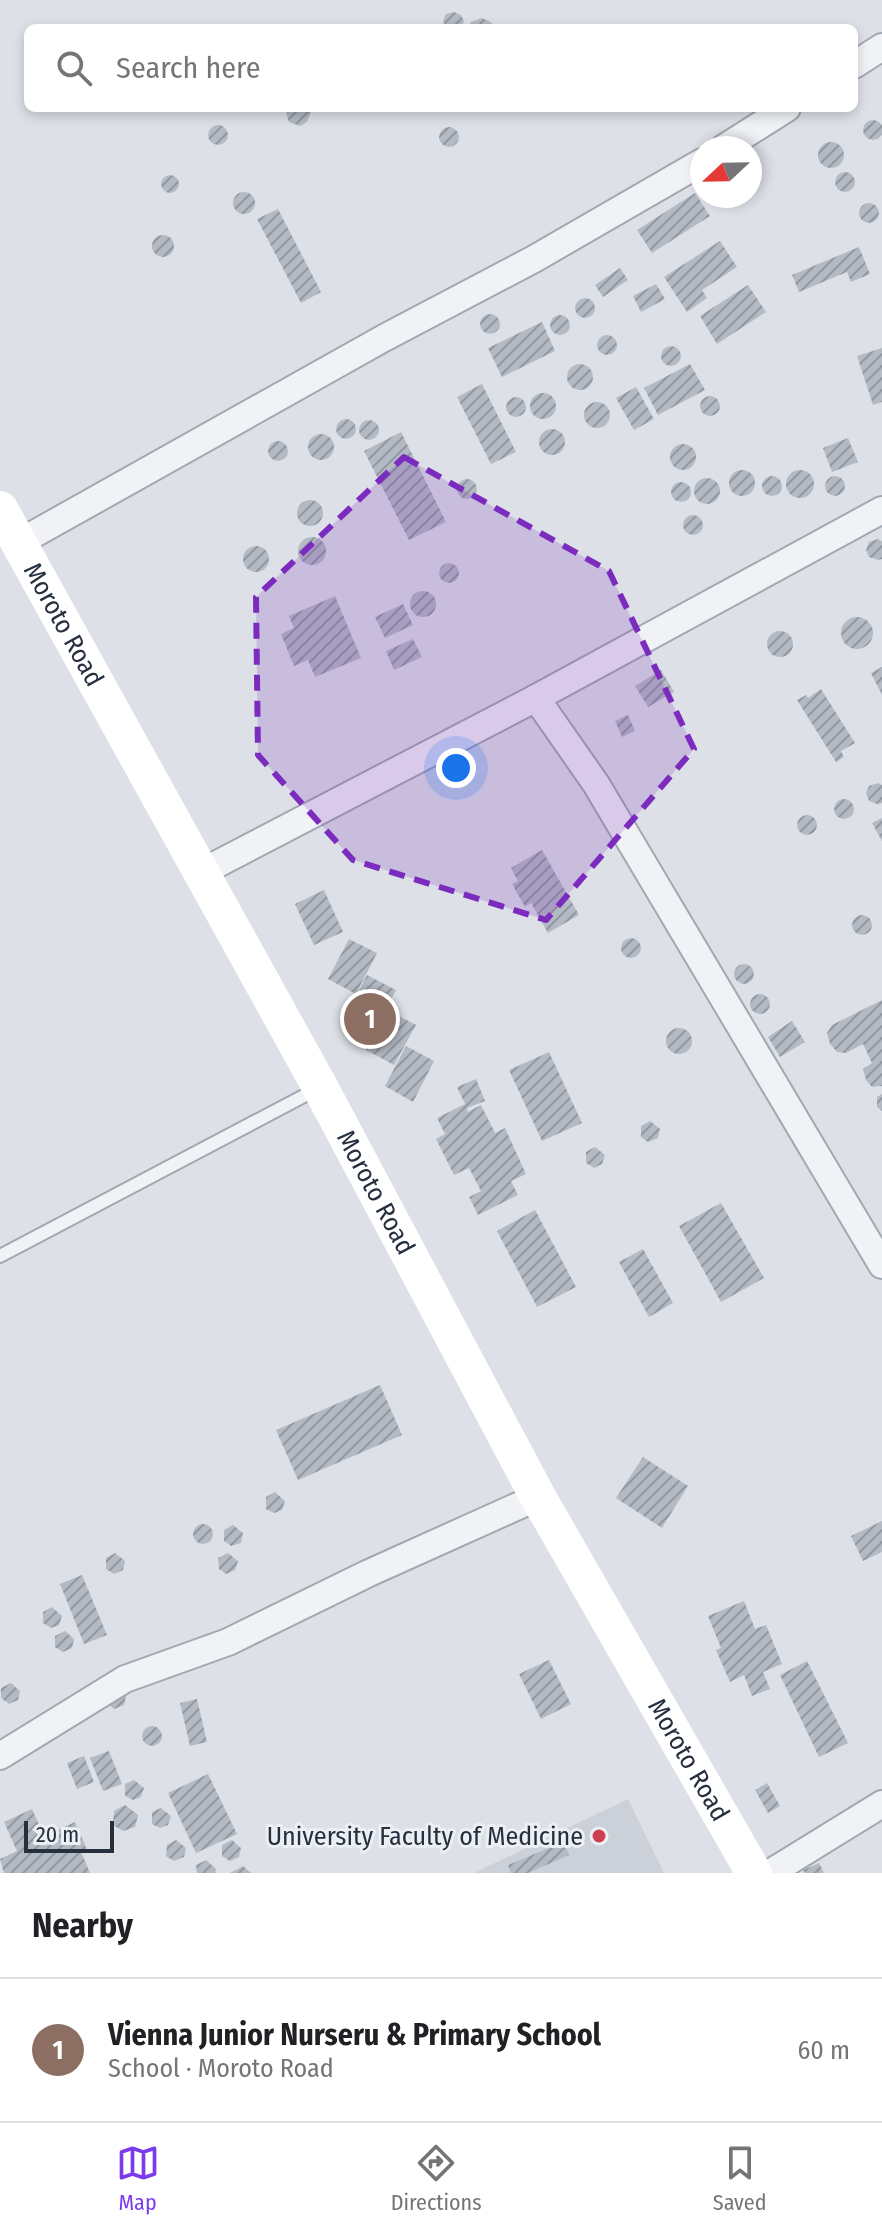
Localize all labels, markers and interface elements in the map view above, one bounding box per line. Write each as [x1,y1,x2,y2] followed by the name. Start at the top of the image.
[24,24,858,112] search box
[52,46,96,90] icon: search
[116,50,261,86] text: Search here
[690,136,762,208] north arrow
[17,558,110,692] street label: Moroto Road
[436,748,476,788] your location
[344,989,396,1049] pin: 1
[330,1125,421,1260] street label: Moroto Road
[641,1693,736,1827] street label: Moroto Road
[24,1817,114,1853] scale bar
[36,1821,79,1848] text: 20 m
[267,1821,583,1852] place label: University Faculty of Medicine
[590,1827,608,1845] marker: University Faculty of Medicine
[32,1905,133,1946] text: Nearby
[108,2017,601,2053] text: Vienna Junior Nurseru & Primary School
[53,2035,64,2066] text: 1
[797,2035,850,2066] text: 60 m
[108,2053,334,2084] text: School · Moroto Road
[116,2141,160,2216] tab: Map
[391,2141,482,2216] tab: Directions
[713,2141,766,2216] tab: Saved

